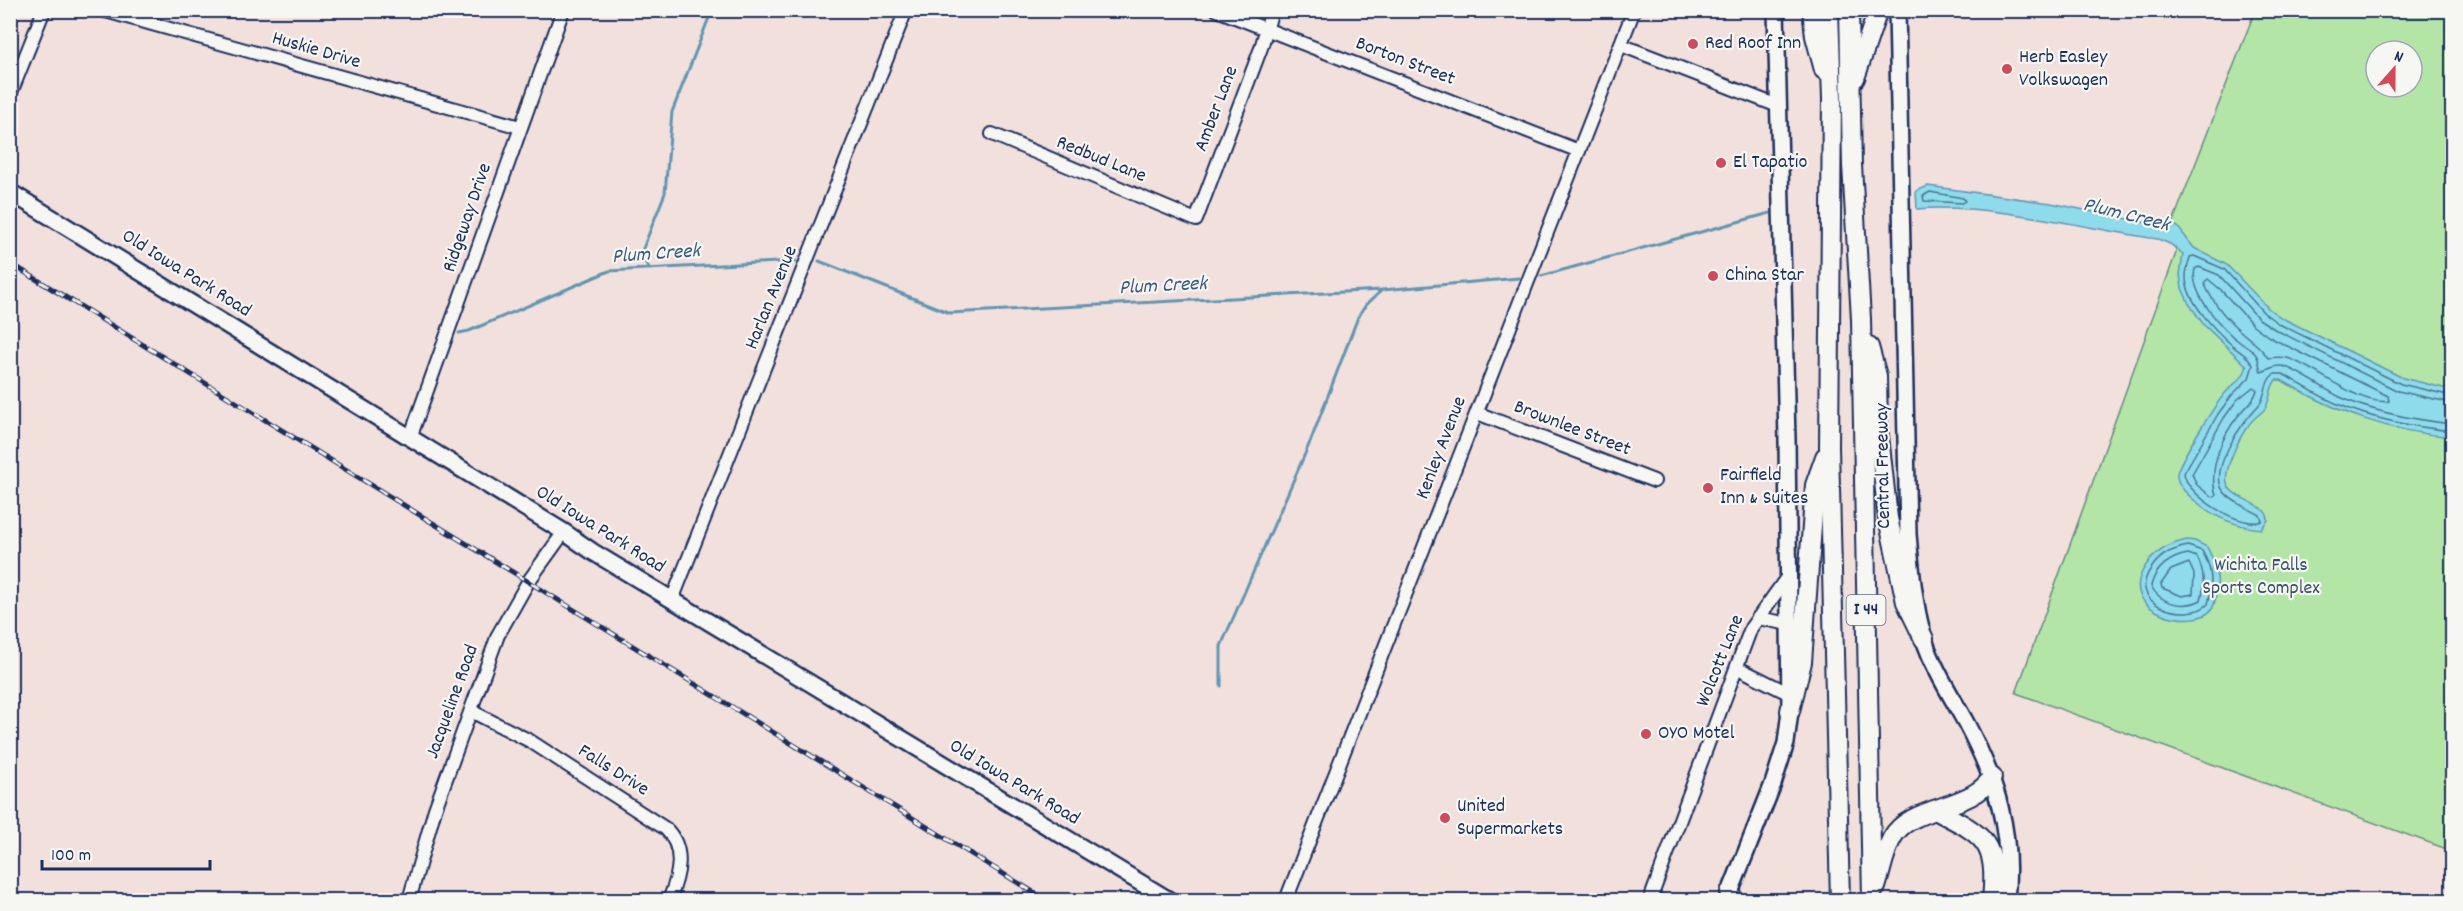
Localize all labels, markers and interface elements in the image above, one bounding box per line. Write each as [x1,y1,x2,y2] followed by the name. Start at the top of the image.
[268,25,364,77] street label: Huskie Drive
[1351,30,1459,94] street label: Borton Street
[1705,30,1801,58] place label: Red Roof Inn
[1686,37,1700,51] marker: Red Roof Inn
[2364,39,2424,99] north arrow
[2019,44,2108,95] place label: Herb Easley Volkswagen
[2391,45,2406,70] text: N
[1188,62,1246,156] street label: Amber Lane
[2000,62,2014,76] marker: Herb Easley Volkswagen
[1052,129,1150,191] street label: Redbud Lane
[1733,149,1807,177] place label: El Tapatio
[1714,156,1728,170] marker: El Tapatio
[436,159,500,276] street label: Ridgeway Drive
[2080,191,2175,242] water label: Plum Creek
[116,223,256,325] street label: Old Iowa Park Road
[611,237,703,273] water label: Plum Creek
[738,242,806,354] street label: Harlan Avenue
[1725,262,1804,290] place label: China Star
[1706,269,1720,283] marker: China Star
[1118,270,1210,304] water label: Plum Creek
[1410,392,1475,504] street label: Kenley Avenue
[1509,394,1635,464] street label: Brownlee Street
[1869,402,1899,529] street label: Central Freeway
[1720,462,1808,513] place label: Fairfield Inn & Suites
[530,479,670,581] street label: Old Iowa Park Road
[1701,481,1715,495] marker: Fairfield Inn & Suites
[2202,552,2320,603] park label: Wichita Falls Sports Complex
[1846,595,1886,625] road number: I 44
[1690,611,1752,711] street label: Wolcott Lane
[419,641,487,763] street label: Jacqueline Road
[1658,720,1735,748] place label: OYO Motel
[1639,727,1653,741] marker: OYO Motel
[943,733,1085,833] street label: Old Iowa Park Road
[572,738,654,804] street label: Falls Drive
[1457,793,1563,844] place label: United Supermarkets
[1438,811,1452,825] marker: United Supermarkets
[42,833,210,871] scale bar
[51,844,91,869] text: 100 m

